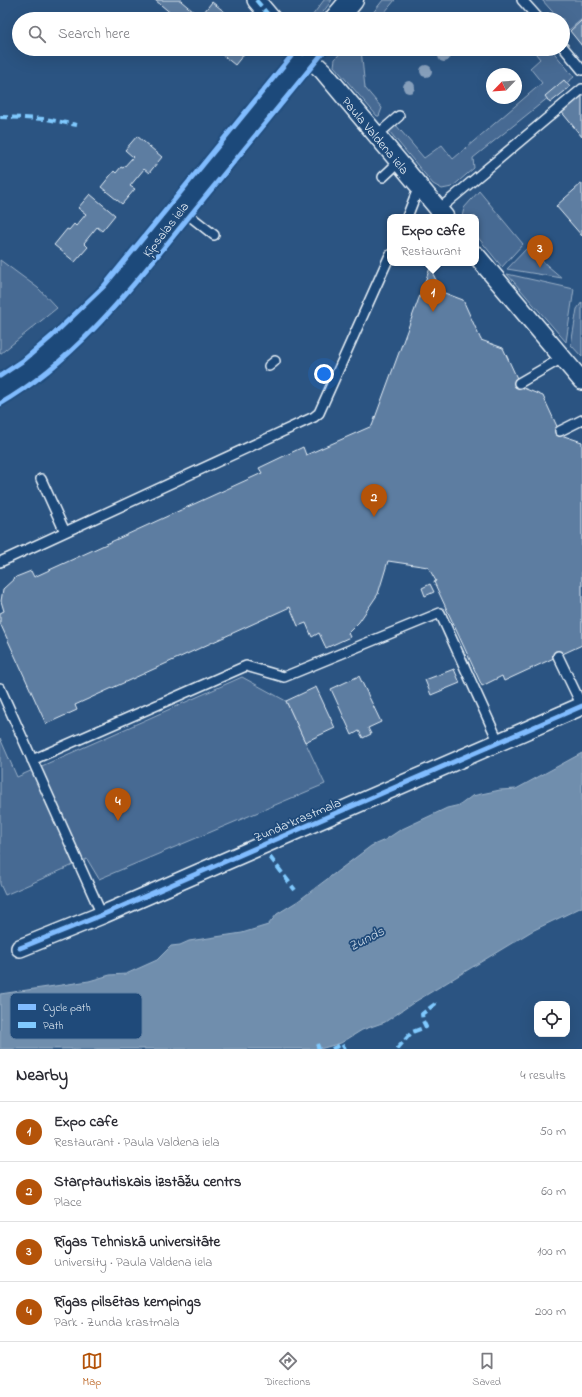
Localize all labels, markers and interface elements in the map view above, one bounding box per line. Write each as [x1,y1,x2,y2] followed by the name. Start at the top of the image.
[12,12,570,56] search box
[26,23,48,45] icon: search
[58,23,130,45] text: Search here
[486,68,522,104] north arrow
[337,93,413,179] street label: Paula Valdena iela
[138,198,194,262] street label: Ķīpsalas iela
[387,214,479,266] popup
[401,220,465,242] text: Expo cafe
[527,235,553,268] pin: 3
[401,242,461,261] text: Restaurant
[420,279,446,312] pin: 1
[314,364,334,384] your location
[361,484,387,517] pin: 2
[105,788,131,821] pin: 4
[251,794,344,847] street label: Zunda krastmala
[345,921,389,957] water label: Zunds
[10,993,142,1039] legend
[43,1000,91,1017] text: Cycle path
[534,1001,570,1037] map controls
[534,1001,570,1037] button: locate
[43,1018,64,1034] text: Path
[16,1063,68,1088] text: Nearby
[520,1066,566,1085] text: 4 results
[54,1111,118,1133] text: Expo cafe
[27,1122,31,1141] text: 1
[540,1122,566,1141] text: 50 m
[54,1133,220,1152] text: Restaurant · Paula Valdena iela
[54,1171,241,1193] text: Starptautiskais izstāžu centrs
[26,1182,32,1201] text: 2
[541,1182,566,1201] text: 60 m
[54,1193,82,1212] text: Place
[54,1231,220,1253] text: Rīgas Tehniskā universitāte
[26,1242,32,1261] text: 3
[537,1242,566,1261] text: 100 m
[54,1253,212,1272] text: University · Paula Valdena iela
[54,1291,201,1313] text: Rīgas pilsētas kempings
[26,1302,32,1321] text: 4
[535,1302,566,1321] text: 200 m
[54,1313,180,1332] text: Park · Zunda krastmala
[81,1350,103,1390] tab: Map
[265,1350,310,1390] tab: Directions
[472,1350,501,1390] tab: Saved

